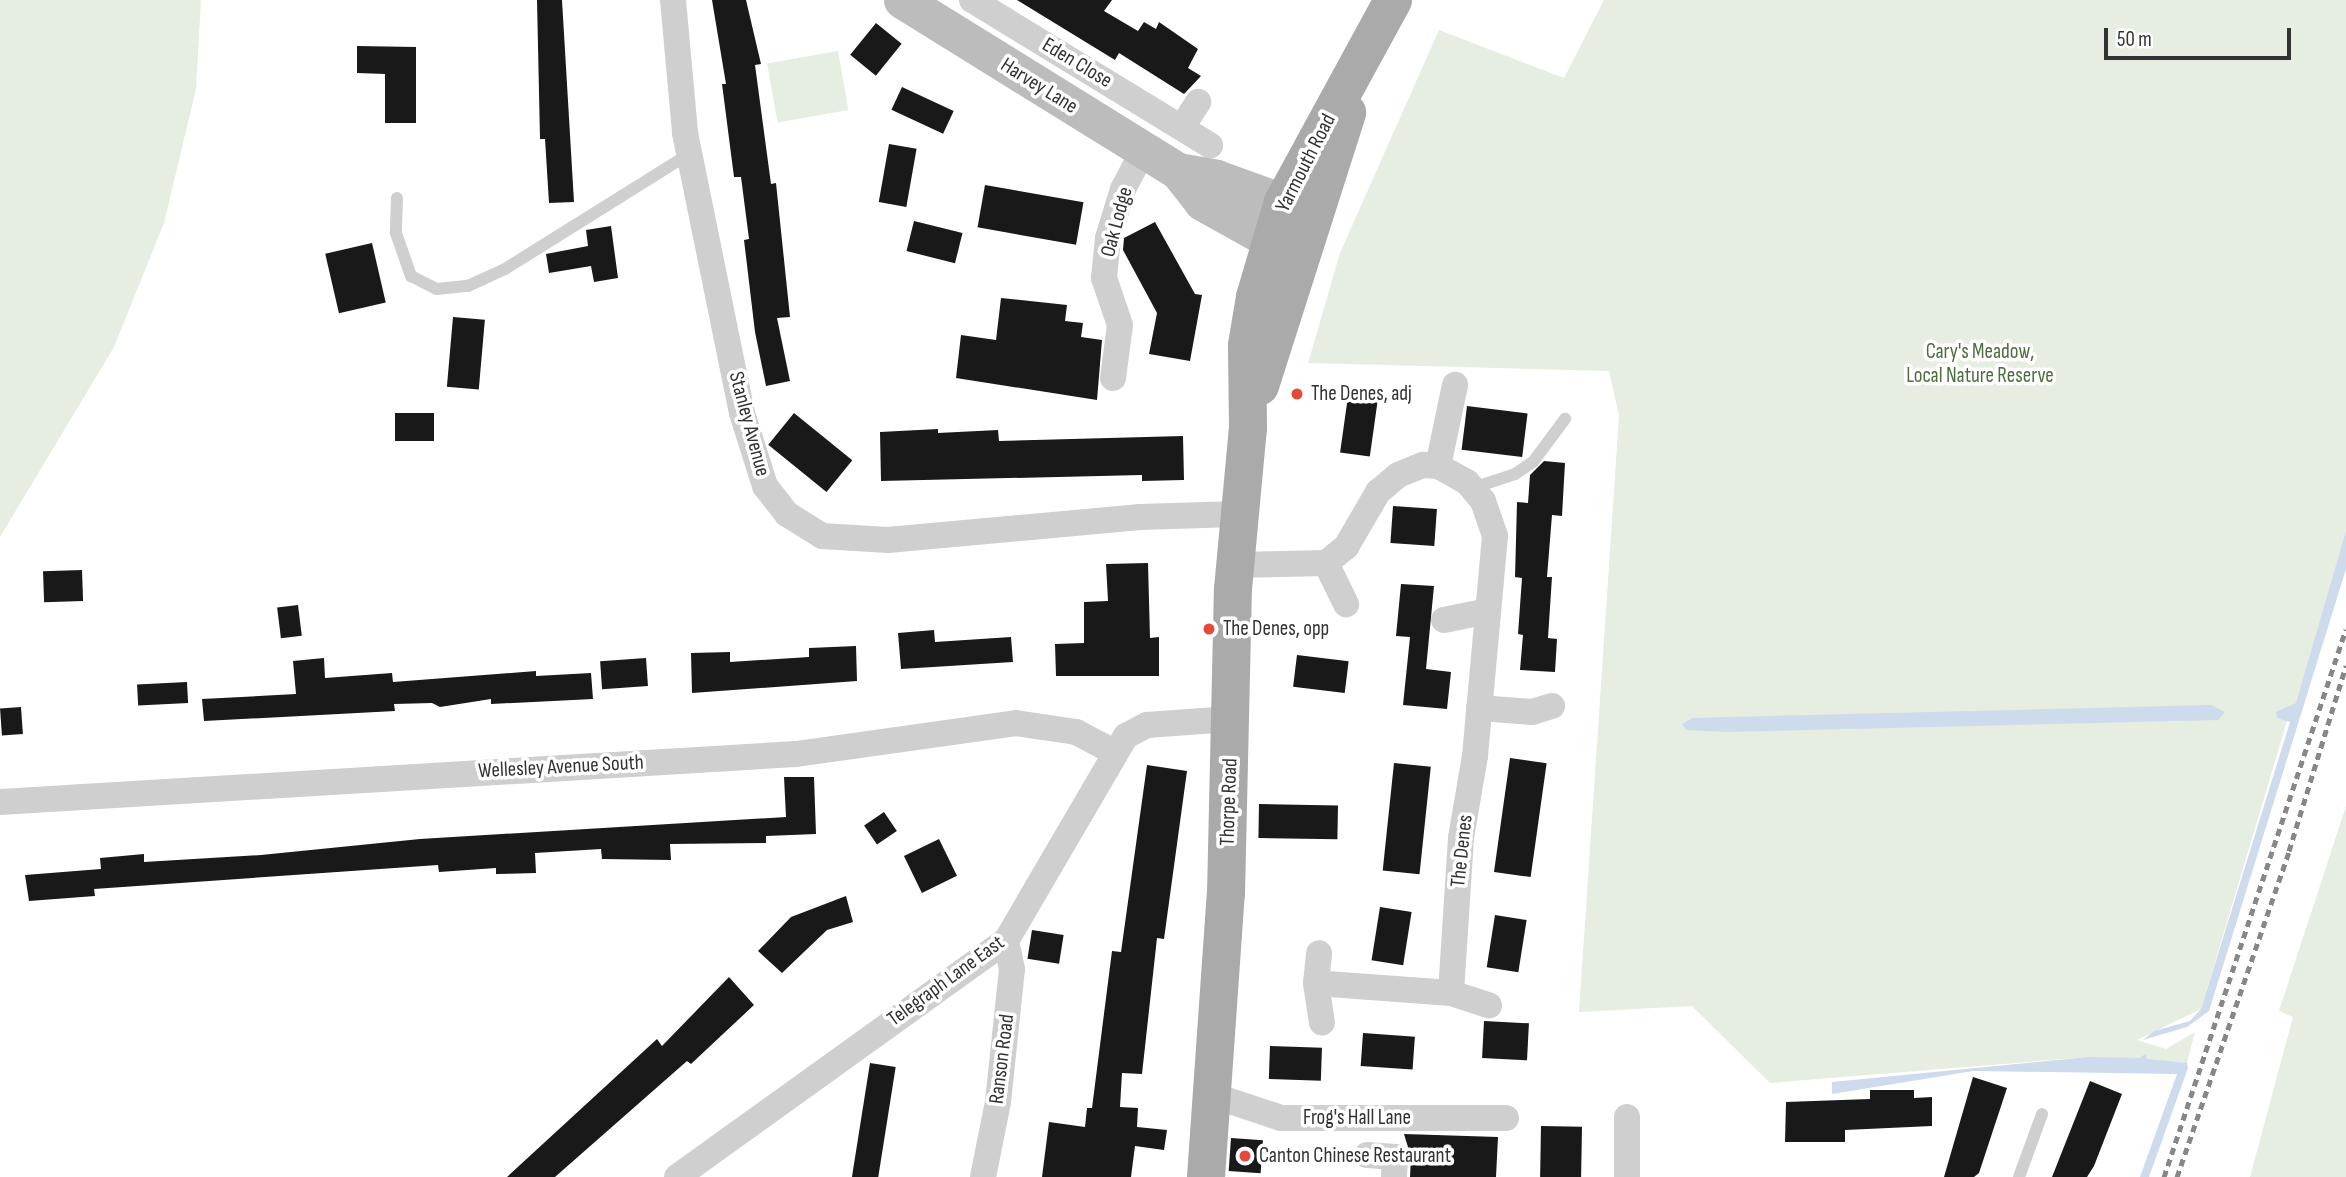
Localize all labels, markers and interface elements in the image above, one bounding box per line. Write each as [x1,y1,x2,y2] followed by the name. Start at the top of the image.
[2108,14,2295,58] scale bar
[2117,27,2152,52] text: 50 m
[1038,32,1116,94] street label: Eden Close
[996,53,1082,119] street label: Harvey Lane
[1271,110,1341,216] street label: Yarmouth Road
[1096,184,1138,260] street label: Oak Lodge
[1906,339,2054,389] park label: Cary's Meadow, Local Nature Reserve
[723,369,775,479] street label: Stanley Avenue
[1311,381,1412,407] place label: The Denes, adj
[1289,386,1305,402] marker: The Denes, adj
[1223,616,1329,642] place label: The Denes, opp
[1201,621,1217,637] marker: The Denes, opp
[478,750,644,784] street label: Wellesley Avenue South
[1215,758,1243,846] street label: Thorpe Road
[1446,813,1478,889] street label: The Denes
[883,930,1009,1032] street label: Telegraph Lane East
[984,1013,1020,1105] street label: Ranson Road
[1303,1105,1411,1131] street label: Frog's Hall Lane
[1259,1143,1451,1169] place label: Canton Chinese Restaurant
[1237,1148,1253,1164] marker: Canton Chinese Restaurant

